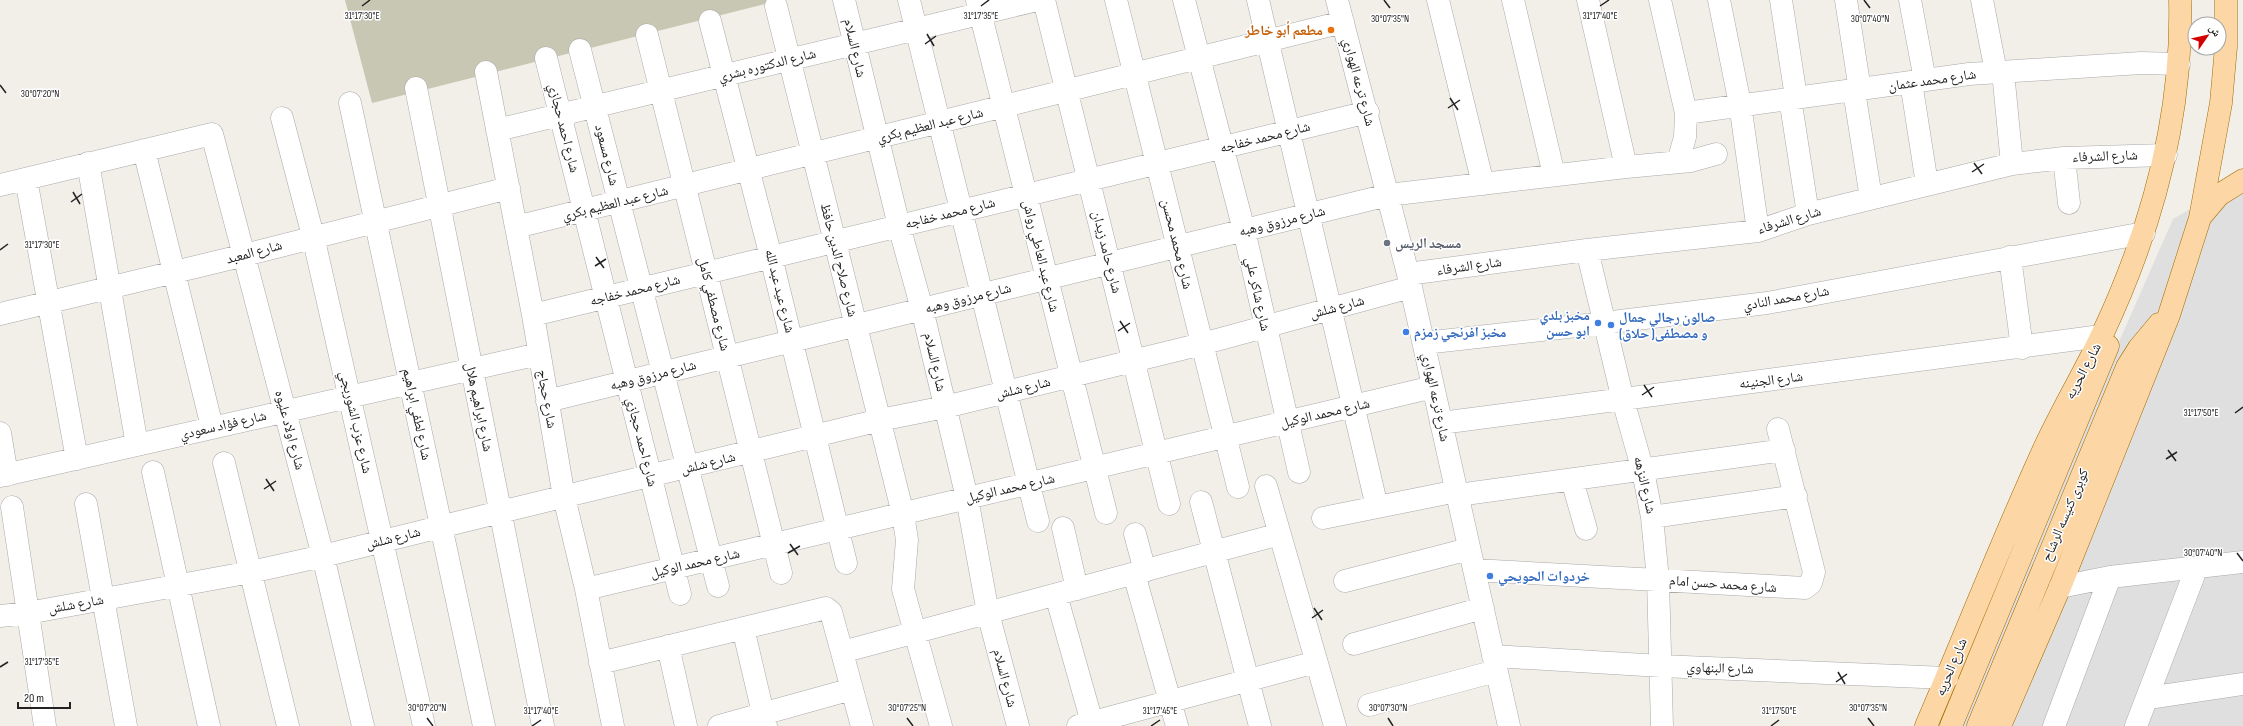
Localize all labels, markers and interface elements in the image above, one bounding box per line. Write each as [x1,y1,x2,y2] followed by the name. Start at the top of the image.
[344,10,380,22] text: 31°17'30"E
[964,10,998,22] text: 31°17'35"E
[1582,10,1618,22] text: 31°17'40"E
[1371,13,1409,25] text: 30°07'35"N
[1851,13,1889,25] text: 30°07'40"N
[2187,16,2227,56] north arrow
[839,17,870,79] street label: شارع السلام
[1244,21,1323,40] place label: مطعم أبو خاطر
[2205,22,2224,40] text: ش
[1326,25,1336,35] marker: مطعم أبو خاطر
[1337,36,1379,129] street label: شارع ترعه الهواري
[716,45,818,88] street label: شارع الدكتوره بشري
[1887,65,1977,96] street label: شارع محمد عثمان
[542,82,583,175] street label: شارع احمد حجازي
[21,88,59,100] text: 30°07'20"N
[875,104,986,149] street label: شارع عبد العظيم بكري
[1218,118,1312,157] street label: شارع محمد خفاجه
[590,123,623,188] street label: شارع مسعود
[2072,146,2138,167] street label: شارع الشرفاء
[560,182,671,227] street label: شارع عبد العظيم بكري
[903,194,997,233] street label: شارع محمد خفاجه
[1157,197,1196,291] street label: شارع محمد محسن
[1016,198,1063,314] street label: شارع عبد العاطي رواش
[816,201,861,319] street label: شارع صلاح الدين حافظ
[1237,202,1327,241] street label: شارع مرزوق وهبه
[1755,202,1823,239] street label: شارع الشرفاء
[1088,209,1126,295] street label: شارع حامد زيدان
[1395,235,1461,252] place label: مسجد الريس
[224,236,284,269] street label: شارع المعبد
[1382,238,1392,248] marker: مسجد الريس
[24,239,60,251] text: 31°17'30"E
[760,247,799,335] street label: شارع عيد عبد الله
[1435,253,1503,280] street label: شارع الشرفاء
[692,255,734,353] street label: شارع مصطفي كامل
[1239,255,1274,333] street label: شارع شاكر علي
[588,271,682,310] street label: شارع محمد خفاجه
[923,279,1013,318] street label: شارع مرزوق وهبه
[1741,282,1831,316] street label: شارع محمد النادي
[1308,292,1366,323] street label: شارع شلش
[1539,307,1590,340] place label: مخبز بلدي ابو حسن
[1619,309,1715,342] place label: صالون رجالي جمال و مصطفى( حلاق)
[1593,318,1603,328] marker: مخبز بلدي ابو حسن
[1606,320,1616,330] marker: صالون رجالي جمال و مصطفى( حلاق)
[1414,324,1506,343] place label: مخبز افرنجي زمزم
[1401,327,1411,337] marker: مخبز افرنجي زمزم
[919,331,950,393] street label: شارع السلام
[2061,340,2106,403] street label: شارع الحريه
[1416,351,1454,444] street label: شارع ترعه الهواري
[608,356,698,395] street label: شارع مرزوق وهبه
[460,361,497,453] street label: شارع ابراهيم هلال
[396,366,435,462] street label: شارع لطفي ابراهيم
[532,368,561,430] street label: شارع حجاج
[1738,368,1804,393] street label: شارع الجنينه
[333,369,376,476] street label: شارع عزب الشوربجي
[994,373,1052,404] street label: شارع شلش
[270,388,309,472] street label: شارع اولاد عليوه
[1279,394,1372,433] street label: شارع محمد الوكيل
[620,396,661,489] street label: شارع احمد حجازي
[178,407,269,446] street label: شارع فؤاد سعودي
[2183,407,2219,419] text: 31°17'50"E
[679,448,737,479] street label: شارع شلش
[1629,455,1660,516] street label: شارع النزهه
[2038,466,2093,564] street label: كوبرى كنيسه الرشاح
[964,469,1057,508] street label: شارع محمد الوكيل
[364,523,422,554] street label: شارع شلش
[649,544,742,583] street label: شارع محمد الوكيل
[2184,547,2222,559] text: 30°07'40"N
[1498,568,1590,587] place label: خردوات الحويحي
[1485,571,1495,581] marker: خردوات الحويحي
[1669,572,1777,597] street label: شارع محمد حسن امام
[47,591,105,618] street label: شارع شلش
[1931,635,1972,699] street label: شارع الحريه
[988,647,1021,709] street label: شارع السلام
[25,656,59,668] text: 31°17'35"E
[1686,658,1754,680] street label: شارع البنهاوي
[18,684,70,710] scale bar
[24,691,44,706] text: 20 m
[408,702,446,714] text: 30°07'20"N
[888,702,926,714] text: 30°07'25"N
[1369,702,1407,714] text: 30°07'30"N
[1849,702,1887,714] text: 30°07'35"N
[523,705,559,717] text: 31°17'40"E
[1143,705,1177,717] text: 31°17'45"E
[1761,705,1797,717] text: 31°17'50"E

